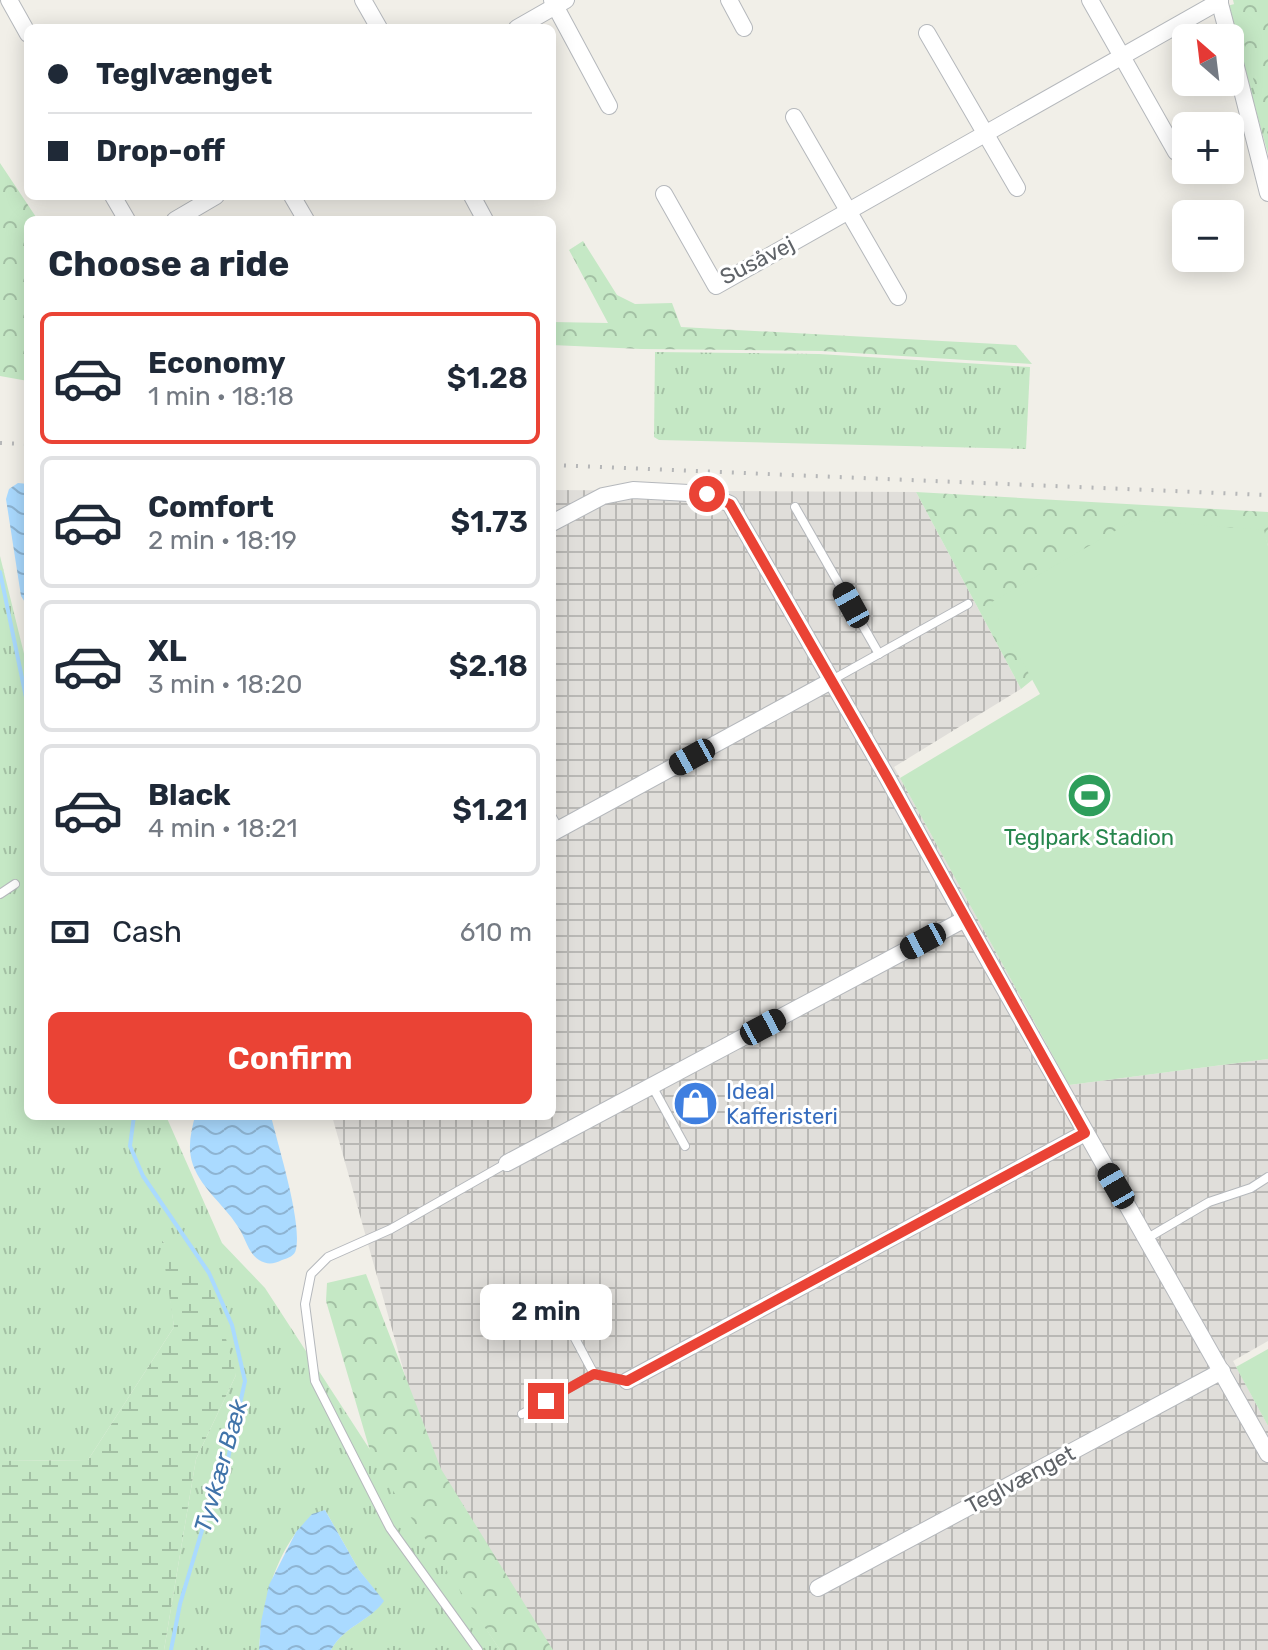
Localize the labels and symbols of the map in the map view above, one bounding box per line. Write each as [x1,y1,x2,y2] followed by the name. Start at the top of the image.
[1172,24,1244,96] north arrow
[716,230,799,291] street label: Susåvej
[689,476,725,512] route start
[829,578,873,632] car
[665,735,719,779] car
[1065,772,1113,820] sports icon: Teglpark Stadion
[1004,824,1174,851] place label: Teglpark Stadion
[896,919,950,963] car
[736,1005,790,1049] car
[726,1078,838,1130] place label: Ideal Kafferisteri
[671,1080,719,1128] shop icon: Ideal Kafferisteri
[1094,1159,1138,1213] car
[480,1285,612,1341] callout: 2 min
[528,1383,564,1419] route end
[189,1396,254,1536] water label: Tyvkær Bæk
[961,1439,1080,1520] street label: Teglvænget

